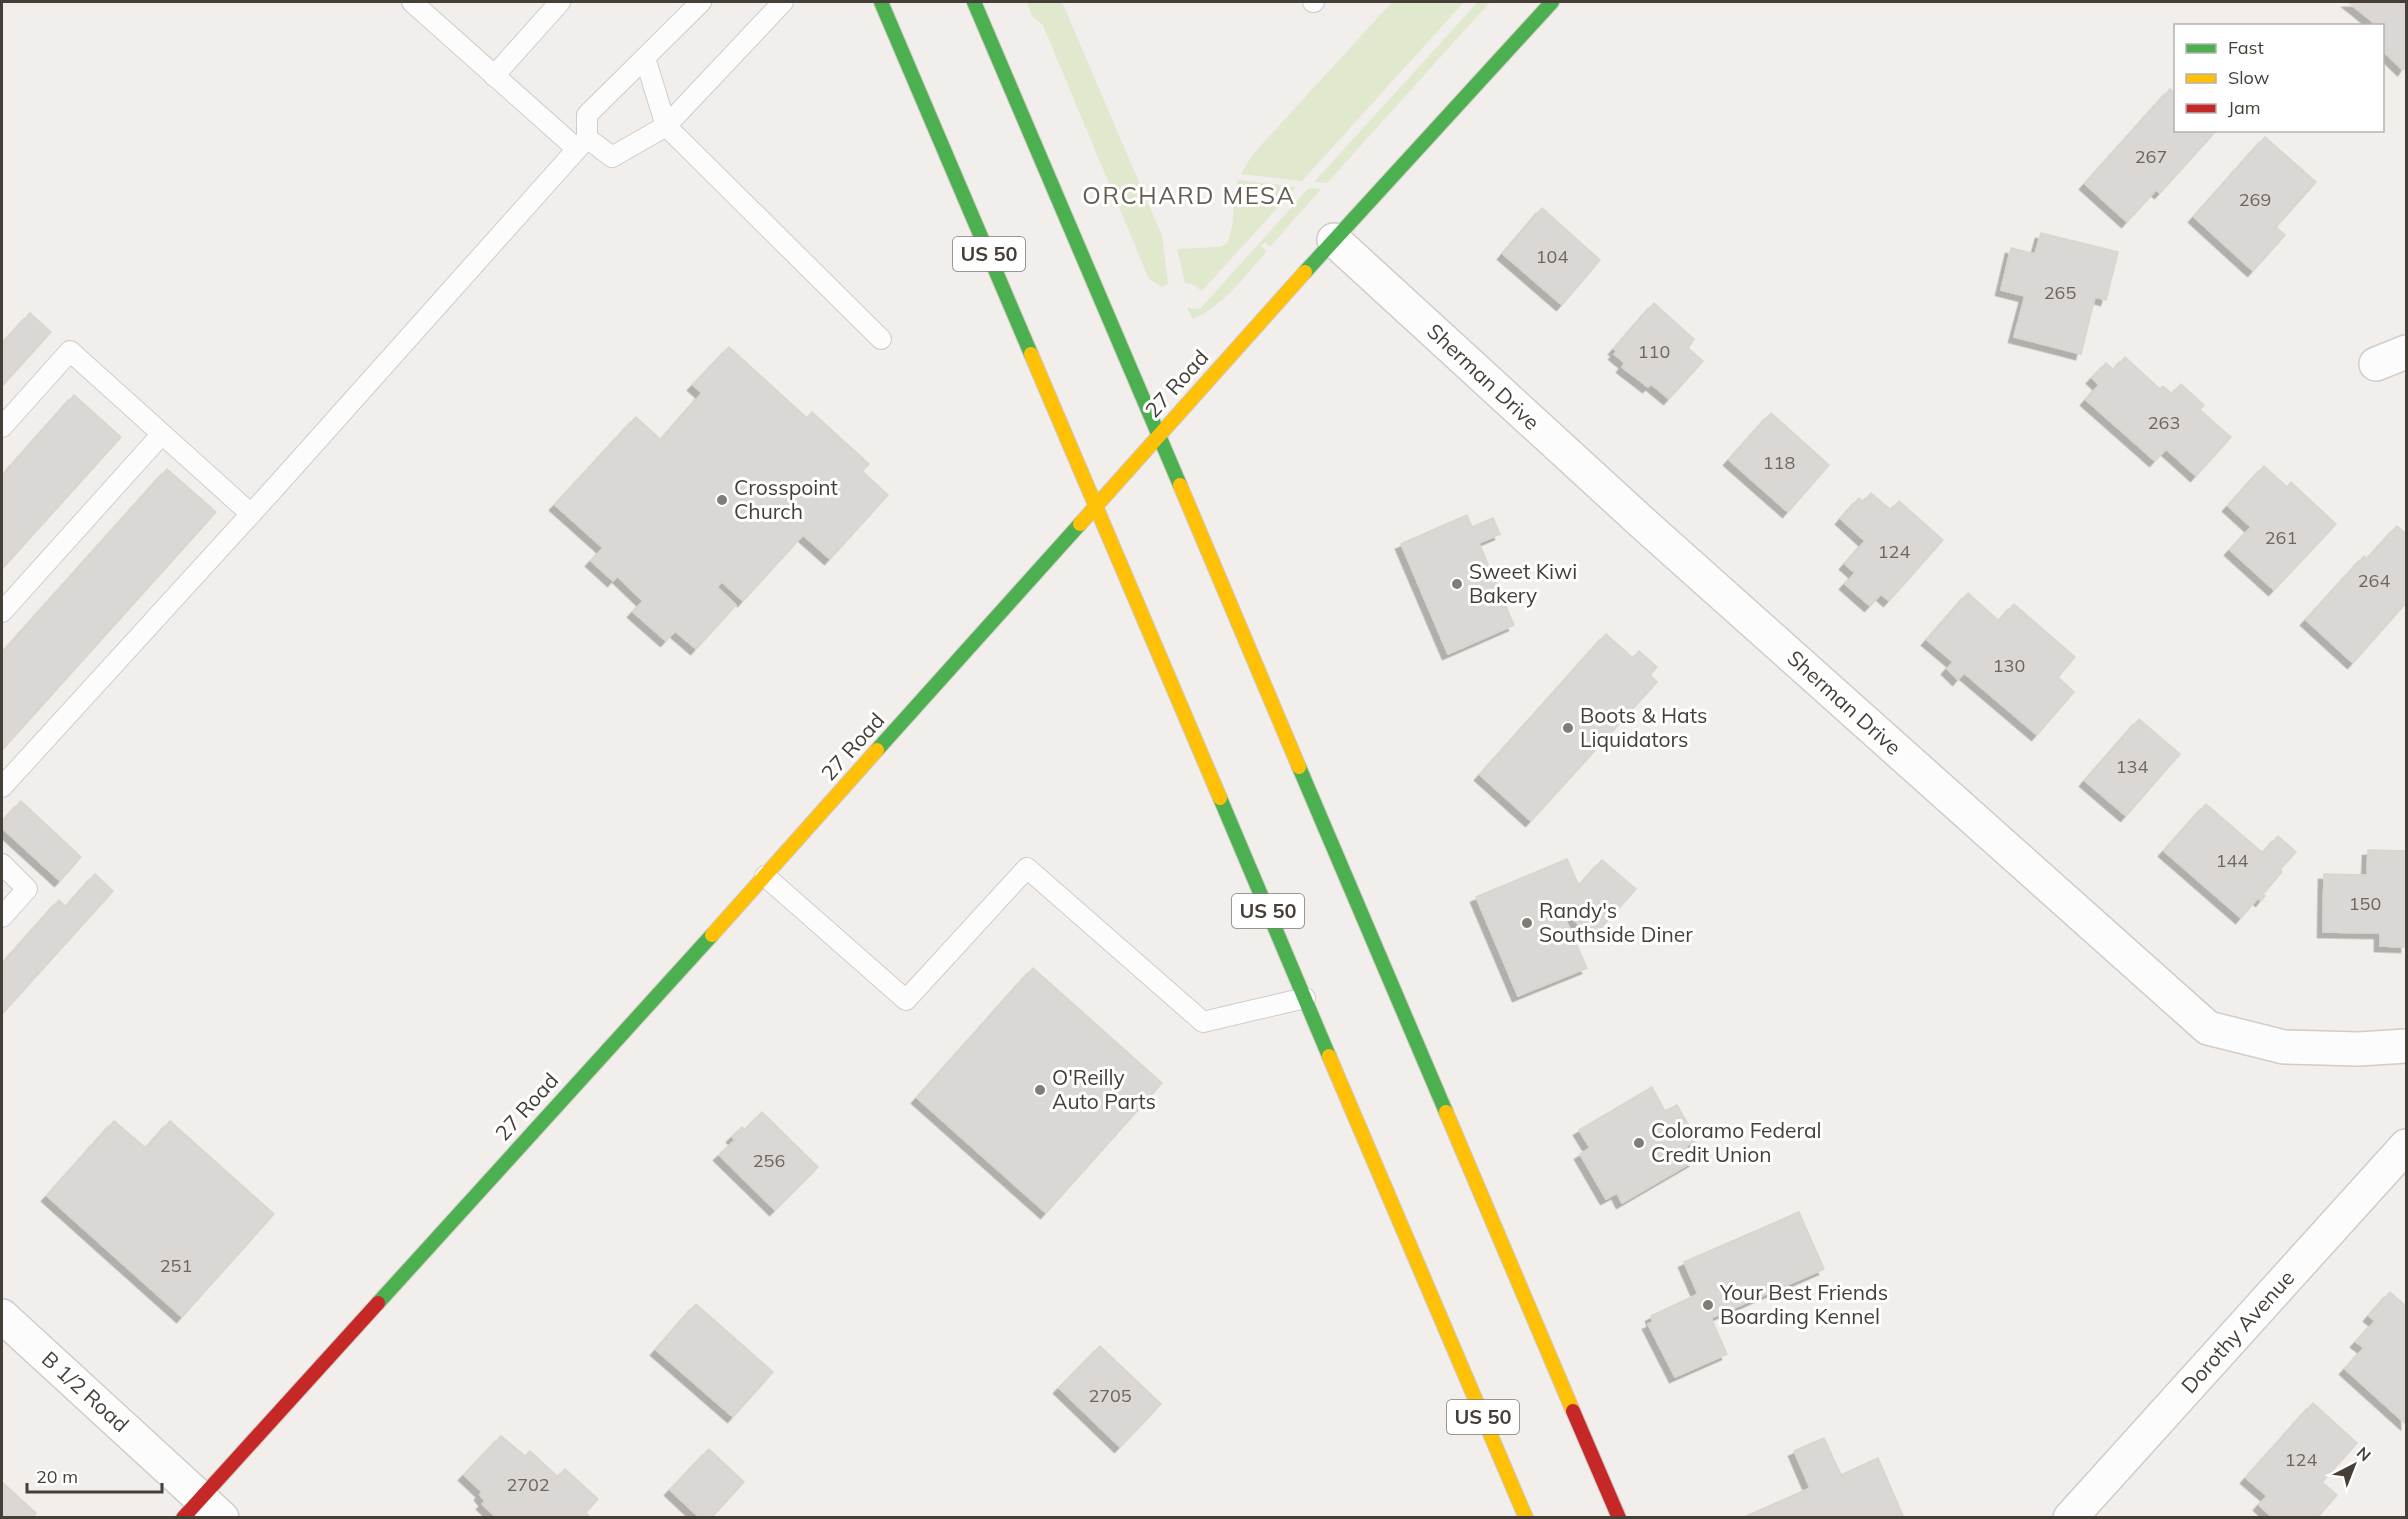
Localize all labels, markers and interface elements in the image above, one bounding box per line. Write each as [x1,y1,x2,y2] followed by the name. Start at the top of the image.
[2174,24,2384,132] legend
[2228,36,2264,59] text: Fast
[2228,66,2270,89] text: Slow
[2228,96,2261,119] text: Jam
[2135,145,2167,168] house number: 267
[1082,180,1296,210] district label: ORCHARD MESA
[2239,188,2271,211] house number: 269
[953,237,1025,271] road number: US 50
[1536,245,1568,268] house number: 104
[2044,281,2076,304] house number: 265
[1422,318,1545,435] street label: Sherman Drive
[1638,340,1670,363] house number: 110
[1139,344,1213,423] street label: 27 Road
[2148,411,2180,434] house number: 263
[1763,451,1795,474] house number: 118
[734,474,838,524] place label: Crosspoint Church
[715,493,729,507] marker: Crosspoint Church
[2265,526,2297,549] house number: 261
[1878,540,1910,563] house number: 124
[1469,558,1577,608] place label: Sweet Kiwi Bakery
[2358,569,2390,592] house number: 264
[1450,577,1464,591] marker: Sweet Kiwi Bakery
[1782,644,1907,760] street label: Sherman Drive
[1993,654,2025,677] house number: 130
[1580,702,1707,752] place label: Boots & Hats Liquidators
[815,707,889,786] street label: 27 Road
[1561,721,1575,735] marker: Boots & Hats Liquidators
[2116,755,2148,778] house number: 134
[2216,849,2248,872] house number: 144
[2349,892,2381,915] house number: 150
[1232,894,1304,928] road number: US 50
[1539,897,1693,947] place label: Randy's Southside Diner
[1520,916,1534,930] marker: Randy's Southside Diner
[1052,1064,1156,1114] place label: O'Reilly Auto Parts
[489,1067,563,1146] street label: 27 Road
[1033,1083,1047,1097] marker: O'Reilly Auto Parts
[1651,1117,1822,1167] place label: Coloramo Federal Credit Union
[1632,1136,1646,1150] marker: Coloramo Federal Credit Union
[753,1149,785,1172] house number: 256
[160,1254,192,1277] house number: 251
[2175,1265,2299,1398] street label: Dorothy Avenue
[1719,1279,1888,1329] place label: Your Best Friends Boarding Kennel
[1701,1298,1715,1312] marker: Your Best Friends Boarding Kennel
[37,1345,134,1437] street label: B 1/2 Road
[1088,1384,1132,1407] house number: 2705
[1447,1400,1519,1434] road number: US 50
[2324,1435,2384,1495] north arrow
[2353,1442,2375,1465] text: N
[2285,1448,2317,1471] house number: 124
[27,1456,162,1494] scale bar
[36,1465,78,1488] text: 20 m
[506,1473,550,1496] house number: 2702

